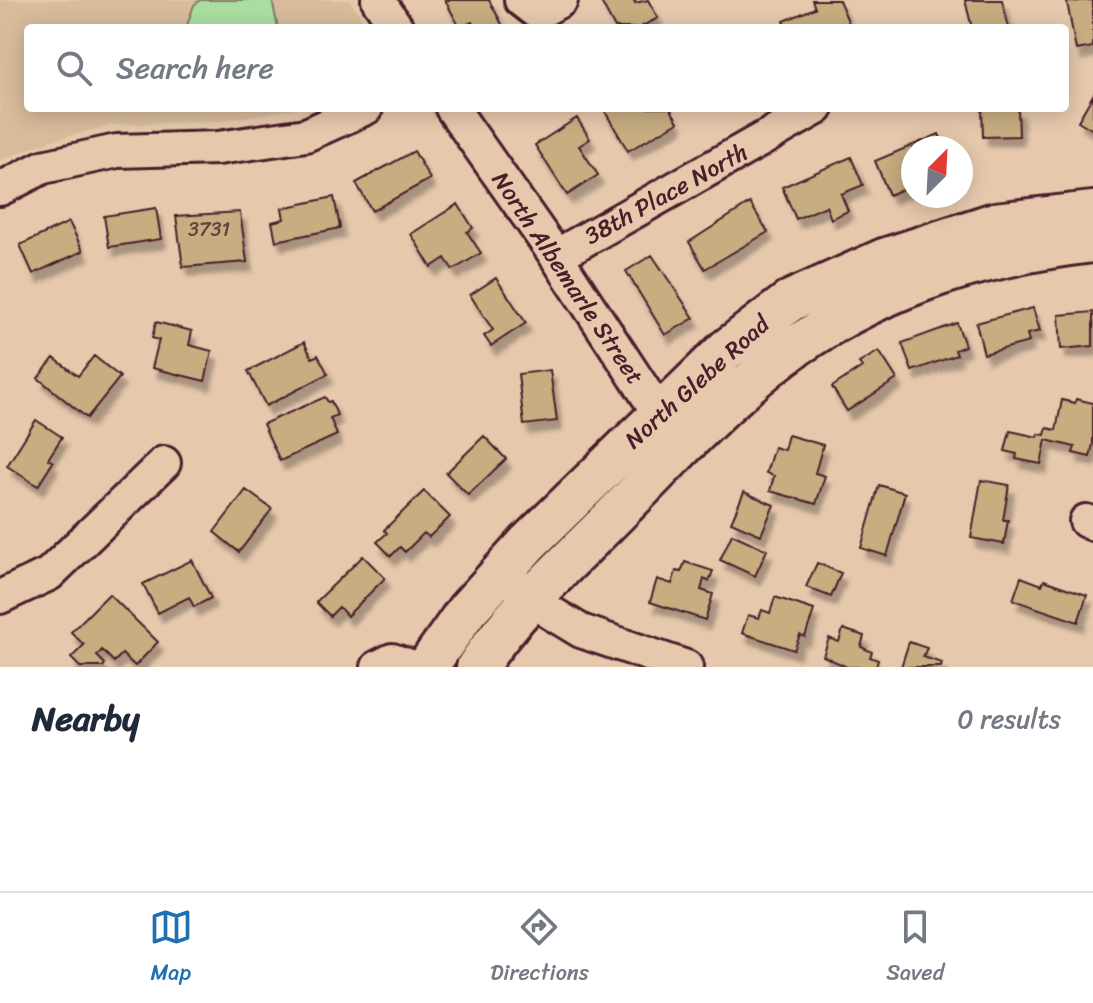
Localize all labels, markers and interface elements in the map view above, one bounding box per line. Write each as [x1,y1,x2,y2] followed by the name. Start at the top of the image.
[24,24,1069,112] search box
[116,41,274,95] text: Search here
[52,46,96,90] icon: search
[576,132,756,256] street label: 38th Place North
[901,136,973,208] north arrow
[481,162,655,394] street label: North Albemarle Street
[188,212,230,247] house number: 3731
[614,304,781,459] street label: North Glebe Road
[32,689,140,749] text: Nearby
[957,696,1061,742] text: 0 results
[149,905,193,992] tab: Map
[490,905,589,992] tab: Directions
[886,905,944,992] tab: Saved

